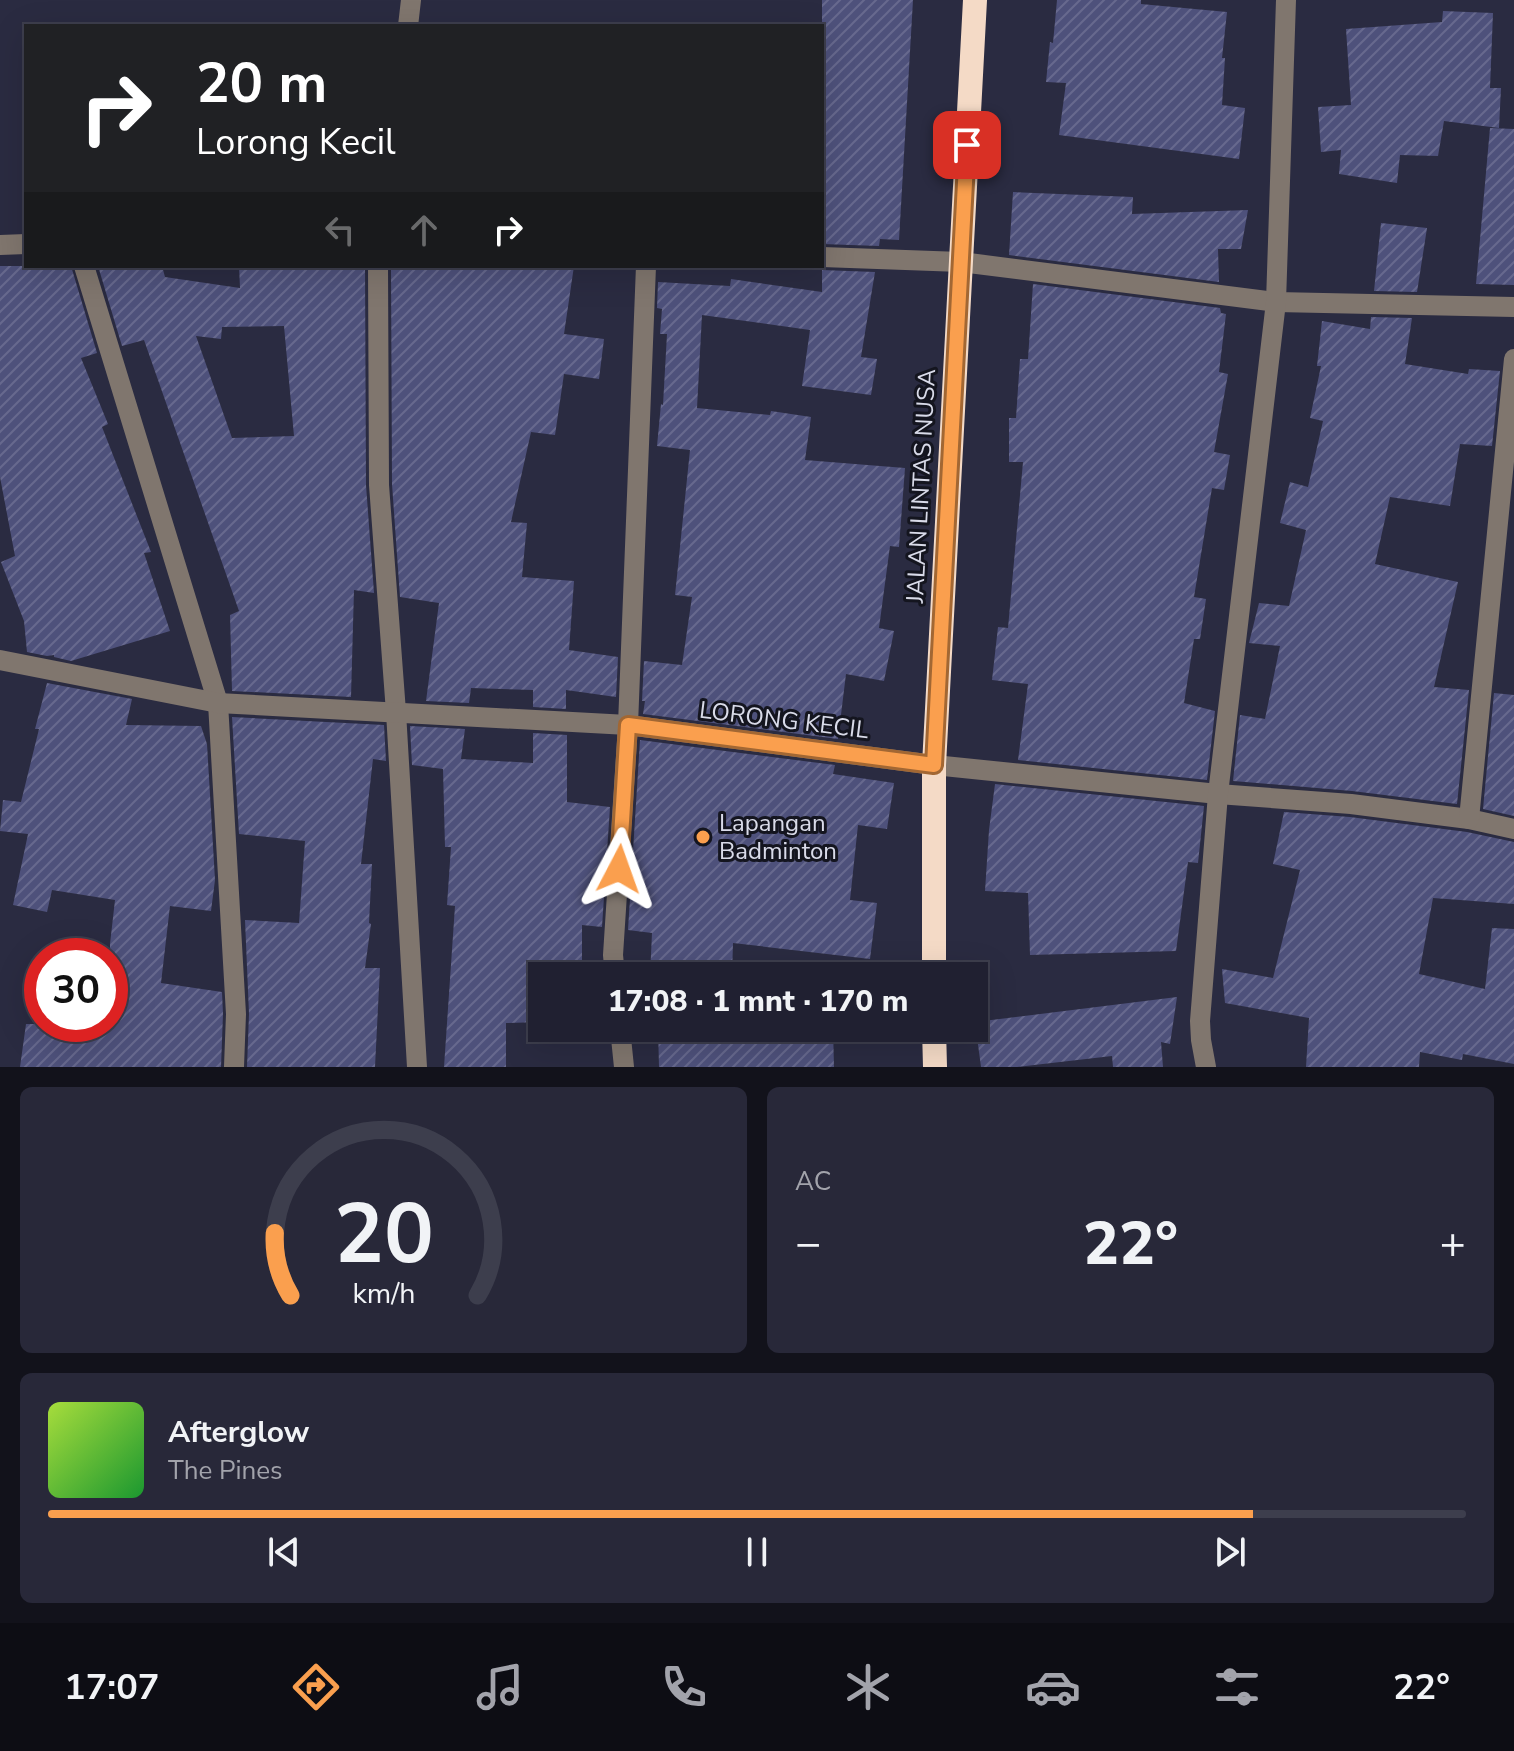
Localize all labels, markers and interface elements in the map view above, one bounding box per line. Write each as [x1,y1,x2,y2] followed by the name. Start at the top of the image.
[196,45,327,122] text: 20 m
[64,56,168,160] icon: right
[933,111,1001,179] pin
[196,118,396,167] text: Lorong Kecil
[945,123,989,167] icon: arrive
[318,208,362,252] icon: left
[402,208,446,252] icon: ahead
[486,208,530,252] icon: right
[899,368,943,605] street label: JALAN LINTAS NUSA
[697,694,871,746] street label: LORONG KECIL
[719,807,837,867] place label: Lapangan Badminton
[577,827,661,911] position arrow
[694,828,712,846] marker: Lapangan Badminton
[24,938,128,1042] speed limit sign: 30
[608,981,908,1022] text: 17:08 · 1 mnt · 170 m
[795,1164,831,1199] text: AC
[334,1178,433,1291] text: 20
[1083,1203,1178,1285] text: 22°
[795,1214,821,1274] text: −
[1440,1214,1466,1274] text: +
[352,1274,415,1313] text: km/h
[168,1412,309,1453] text: Afterglow
[168,1453,283,1488] text: The Pines
[262,1530,306,1574] icon: previous
[735,1530,779,1574] icon: pause
[1208,1530,1252,1574] icon: next
[288,1659,344,1715] icon: directions
[472,1659,528,1715] icon: music
[656,1659,712,1715] icon: phone
[840,1659,896,1715] icon: climate
[1025,1659,1081,1715] icon: car
[1209,1659,1265,1715] icon: filters
[64,1663,159,1712] text: 17:07
[1393,1663,1450,1712] text: 22°

